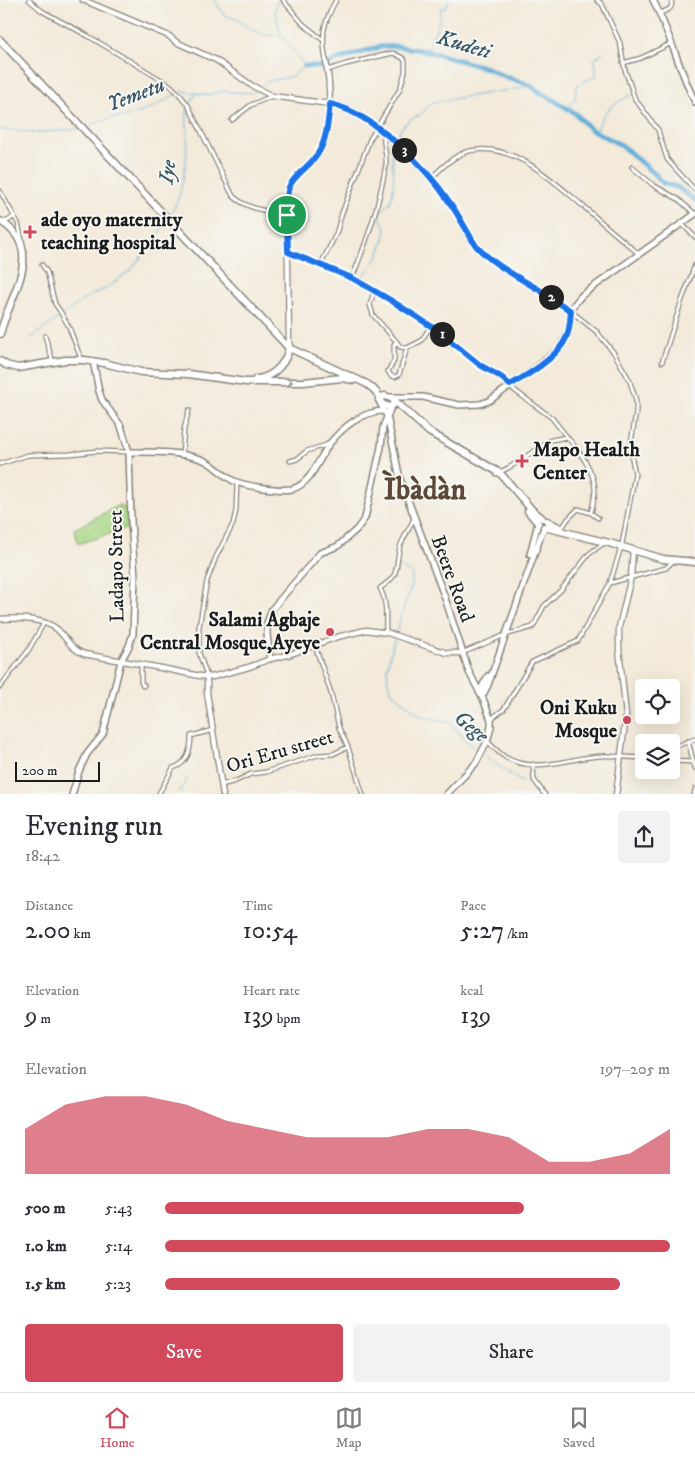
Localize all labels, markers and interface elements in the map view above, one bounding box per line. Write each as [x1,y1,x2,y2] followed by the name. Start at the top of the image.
[433,24,495,66] water label: Kudeti
[103,72,169,118] water label: Yemetu
[392,138,416,162] pin: 3
[402,141,407,159] text: 3
[153,158,183,187] water label: Iye
[266,194,308,236] pin
[273,201,301,229] icon: arrive
[41,208,183,256] place label: ade oyo maternity teaching hospital
[23,225,37,239] marker: ade oyo maternity teaching hospital
[538,284,564,310] pin: 2
[548,288,555,306] text: 2
[430,322,454,346] pin: 1
[440,325,445,343] text: 1
[286,377,294,388] one-way arrow
[533,438,640,486] place label: Mapo Health Center
[515,454,529,468] marker: Mapo Health Center
[382,469,467,509] district label: Ìbàdàn
[104,509,130,623] street label: Ladapo Street
[425,532,479,626] street label: Beere Road
[140,608,321,656] place label: Salami Agbaje Central Mosque,Ayeye
[324,626,336,638] marker: Salami Agbaje Central Mosque,Ayeye
[635,679,680,779] map controls
[635,679,680,724] button: locate
[540,696,618,744] place label: Oni Kuku Mosque
[448,705,494,749] water label: Gege
[621,714,633,726] marker: Oni Kuku Mosque
[224,725,336,779] street label: Ori Eru street
[635,734,680,779] button: layers
[15,759,100,783] scale bar
[22,762,57,780] text: 200 m
[25,809,163,844] text: Evening run
[618,811,670,863] button: share
[25,846,60,866] text: 18:42
[25,897,73,915] text: Distance
[243,897,273,915] text: Time
[460,897,486,915] text: Pace
[25,915,70,946] text: 2.00
[243,915,297,946] text: 10:54
[460,915,504,946] text: 5:27
[70,925,91,943] text: km
[504,925,528,943] text: /km
[25,982,79,1000] text: Elevation
[243,982,300,1000] text: Heart rate
[460,982,483,1000] text: kcal
[25,1000,37,1031] text: 9
[243,1000,274,1031] text: 139
[460,1000,491,1031] text: 139
[37,1010,51,1028] text: m
[274,1010,301,1028] text: bpm
[25,1059,87,1079] text: Elevation
[599,1059,670,1079] text: 197–205 m
[25,1198,66,1218] text: 500 m
[105,1198,132,1218] text: 5:43
[25,1236,67,1256] text: 1.0 km
[105,1236,132,1256] text: 5:14
[25,1274,66,1294] text: 1.5 km
[105,1274,131,1294] text: 5:23
[25,1324,343,1382] button: Save
[353,1324,670,1382] button: Share
[100,1404,135,1452] tab: Home
[335,1404,363,1452] tab: Map
[563,1404,595,1452] tab: Saved

